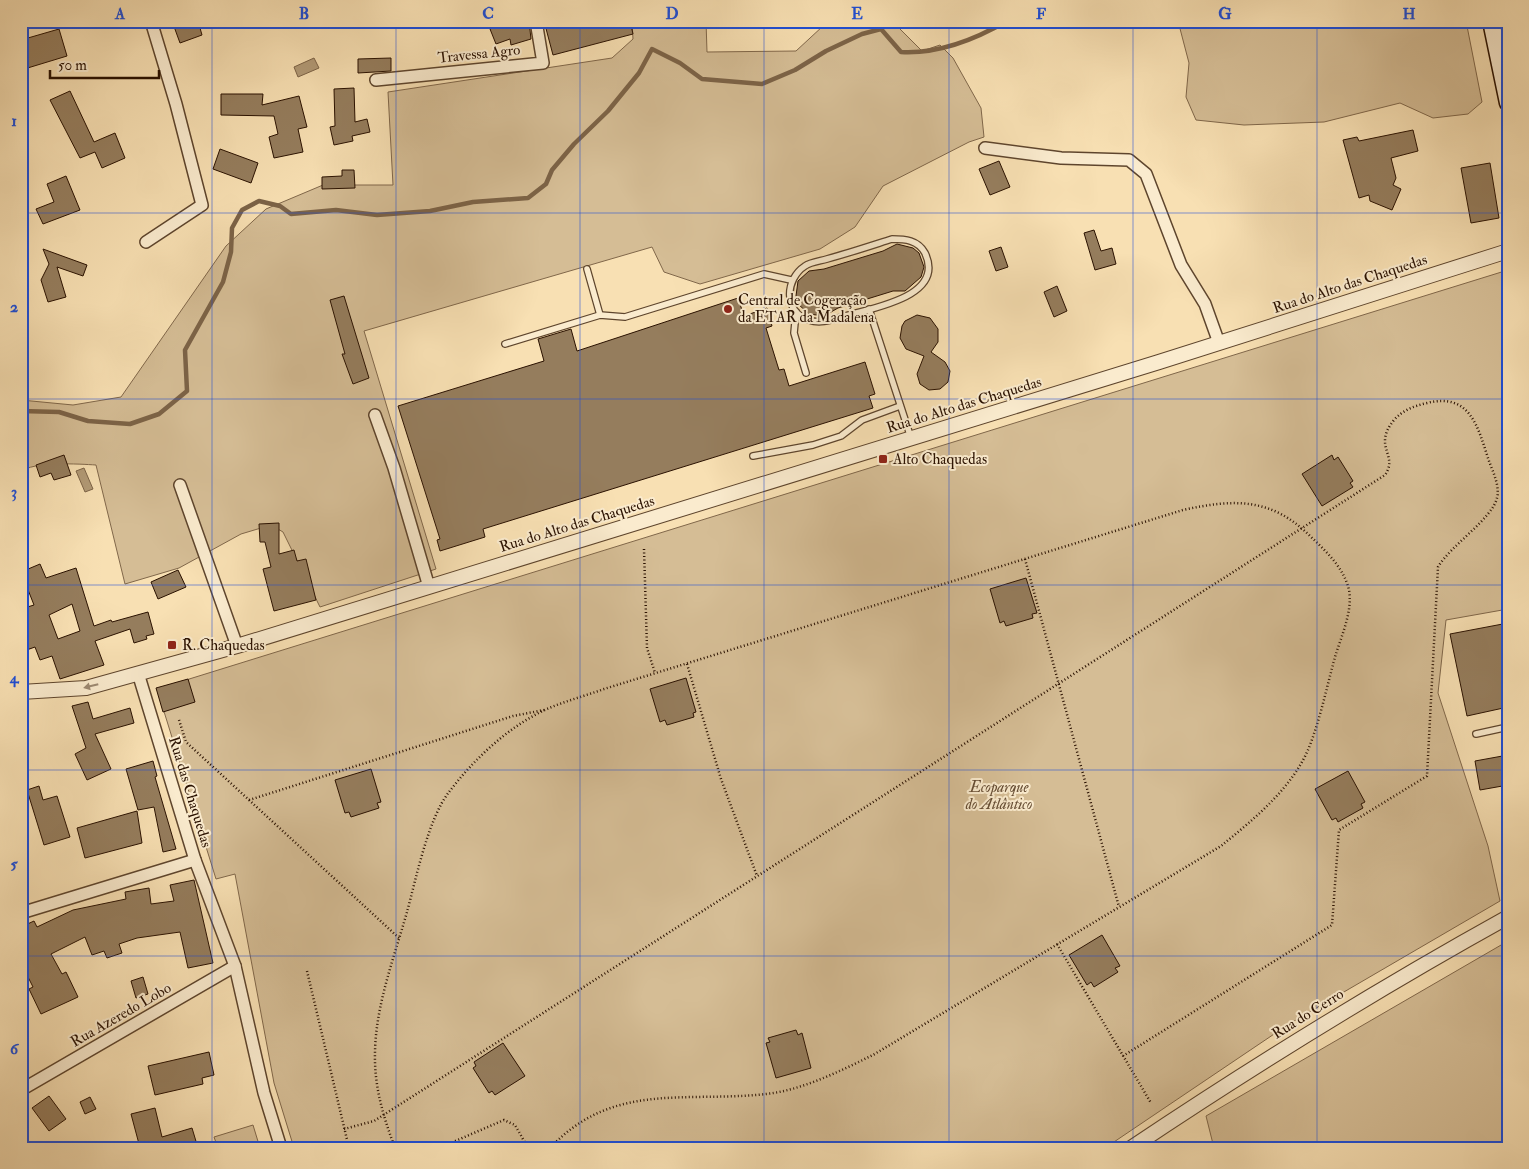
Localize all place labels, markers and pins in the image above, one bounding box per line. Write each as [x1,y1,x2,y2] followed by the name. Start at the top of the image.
[738,291,875,327] place label: Central de Cogeração da ETAR da Madalena
[722,303,734,315] marker: Central de Cogeração da ETAR da Madalena
[892,450,987,469] place label: Alto Chaquedas
[877,453,889,465] marker: Alto Chaquedas
[182,636,265,655] place label: R. Chaquedas
[166,639,178,651] marker: R. Chaquedas

